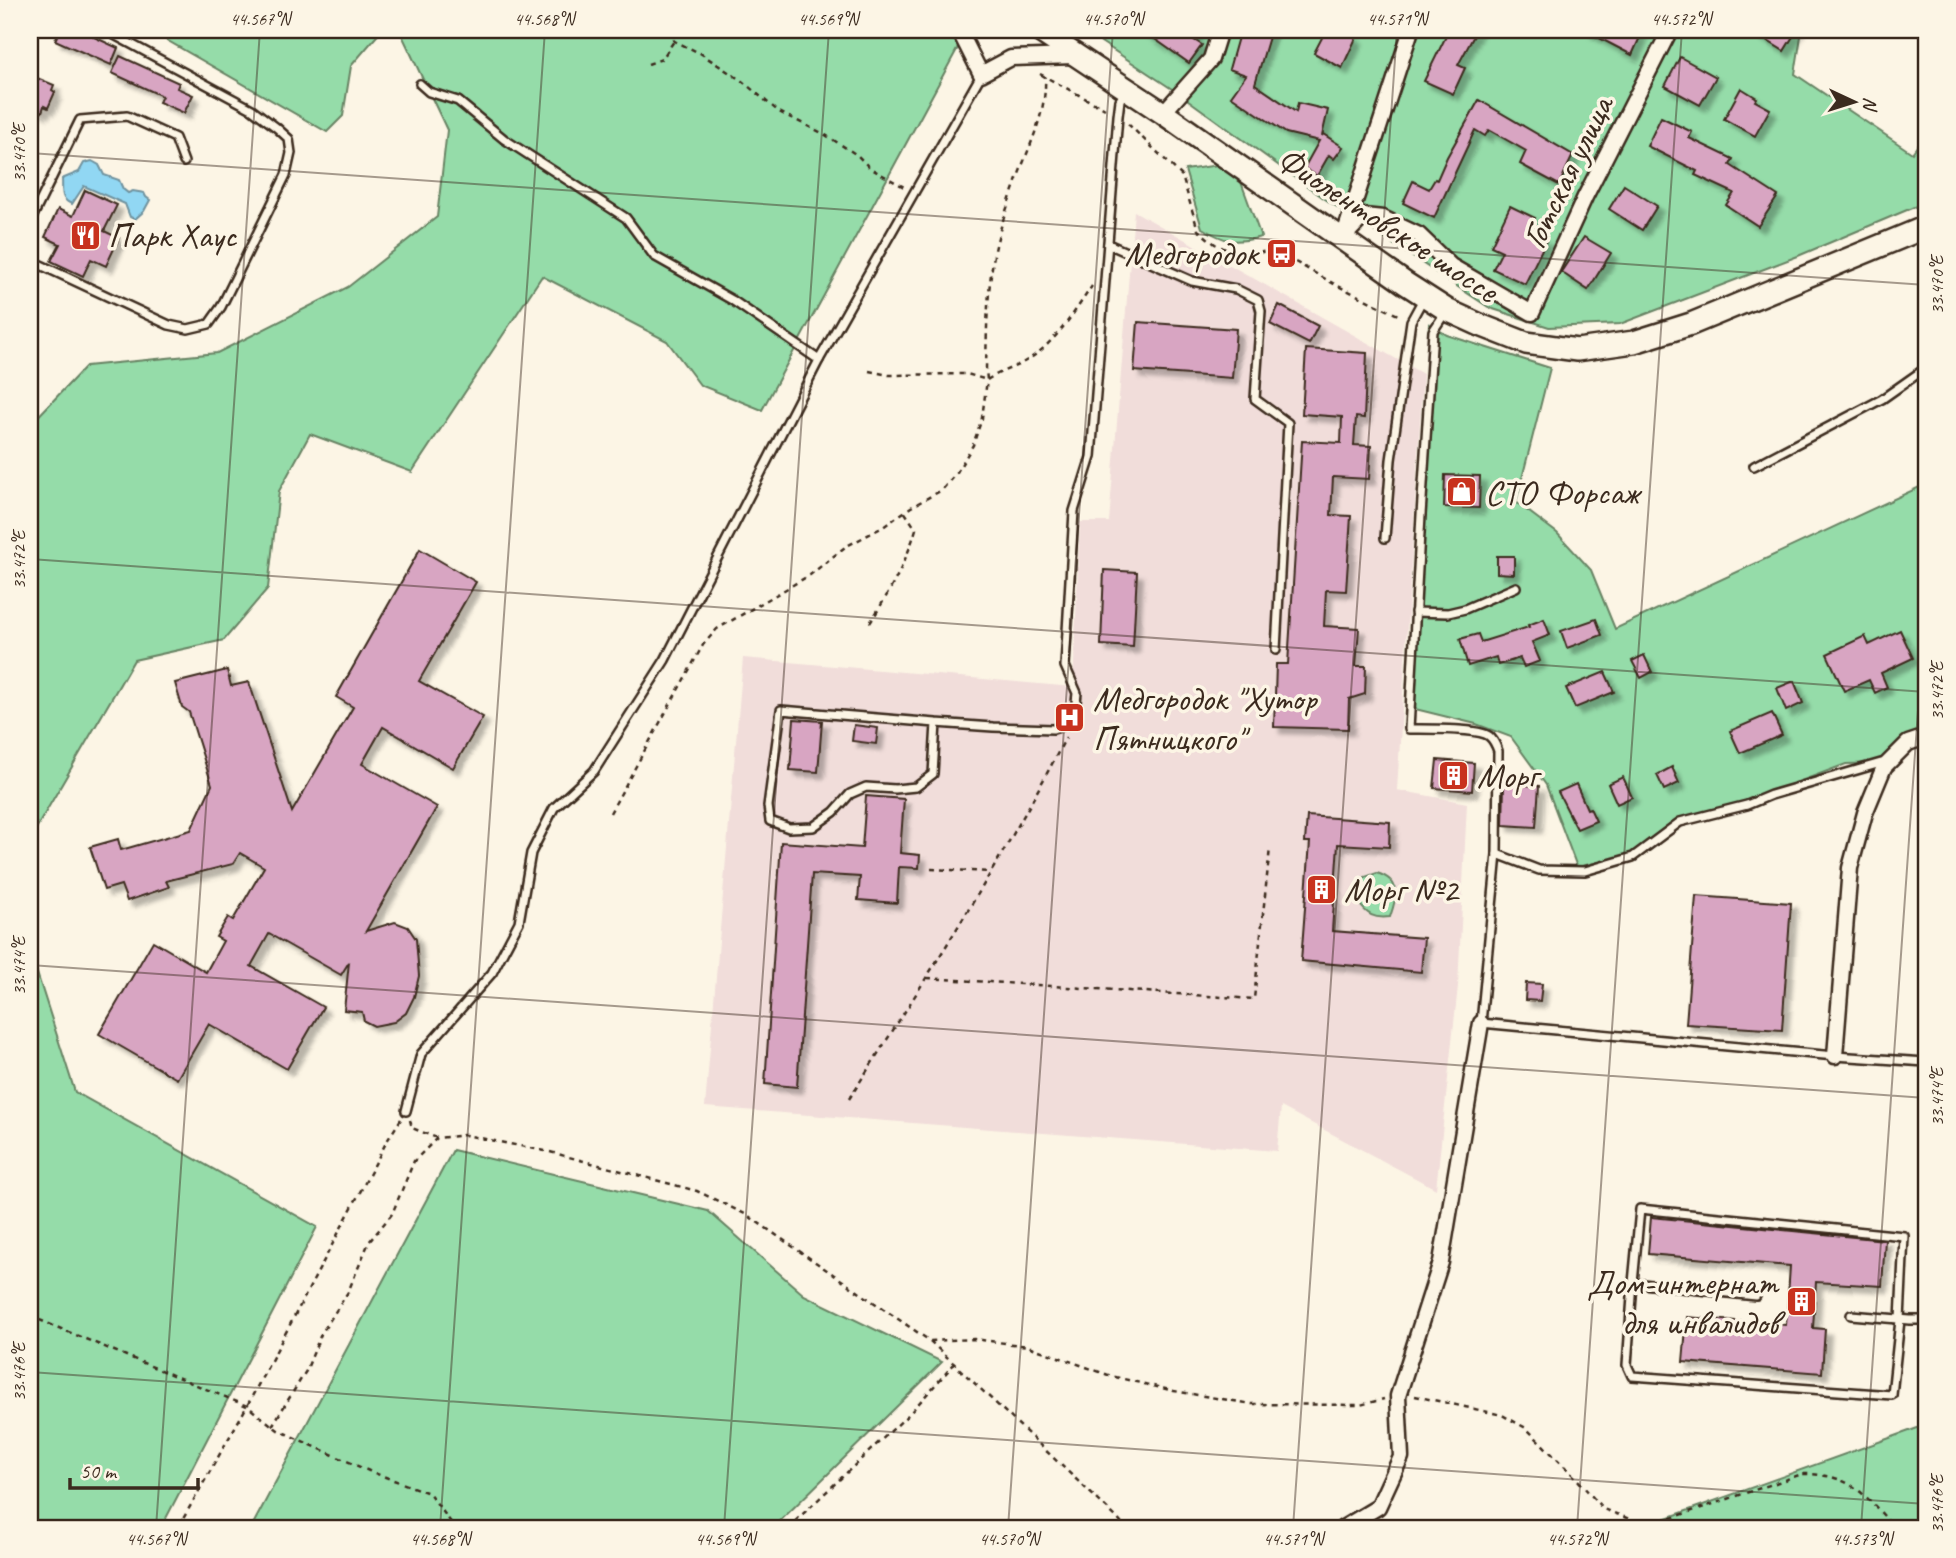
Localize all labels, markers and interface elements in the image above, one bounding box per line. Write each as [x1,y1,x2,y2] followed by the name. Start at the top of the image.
[230,8,293,30] text: 44.567°N
[514,8,577,30] text: 44.568°N
[798,8,861,30] text: 44.569°N
[1083,8,1146,30] text: 44.570°N
[1367,8,1430,30] text: 44.571°N
[1651,8,1714,30] text: 44.572°N
[1820,66,1890,136] north arrow
[1511,86,1625,256] street label: Готская улица
[1857,96,1882,113] text: N
[8,121,30,182] text: 33.470°E
[1269,136,1509,314] street label: Фиолентовское шоссе
[108,213,237,258] place label: Парк Хаус
[68,218,102,252] restaurant icon: Парк Хаус
[1125,231,1261,276] place label: Медгородок
[1264,236,1298,270] bus stop icon: Медгородок
[1926,253,1948,314] text: 33.470°E
[1485,470,1643,515] place label: СТО Форсаж
[1445,475,1479,509] shop icon: СТО Форсаж
[8,528,30,589] text: 33.472°E
[1926,659,1948,720] text: 33.472°E
[1093,676,1318,761] place label: Медгородок "Хутор Пятницкого"
[1053,701,1087,735] hospital icon: Медгородок "Хутор Пятницкого"
[1477,753,1543,798] place label: Морг
[1437,758,1471,792] building icon: Морг
[1344,867,1461,912] place label: Морг №2
[1304,872,1338,906] building icon: Морг №2
[8,934,30,995] text: 33.474°E
[1926,1065,1948,1126] text: 33.474°E
[1587,1260,1786,1345] place label: Дом-интернат для инвалидов
[1784,1285,1818,1319] building icon: Дом-интернат для инвалидов
[8,1340,30,1401] text: 33.476°E
[70,1446,198,1490] scale bar
[80,1458,118,1484] text: 50 m
[1926,1472,1948,1533] text: 33.476°E
[126,1528,189,1550] text: 44.567°N
[410,1528,473,1550] text: 44.568°N
[695,1528,758,1550] text: 44.569°N
[979,1528,1042,1550] text: 44.570°N
[1263,1528,1326,1550] text: 44.571°N
[1547,1528,1610,1550] text: 44.572°N
[1832,1528,1895,1550] text: 44.573°N

